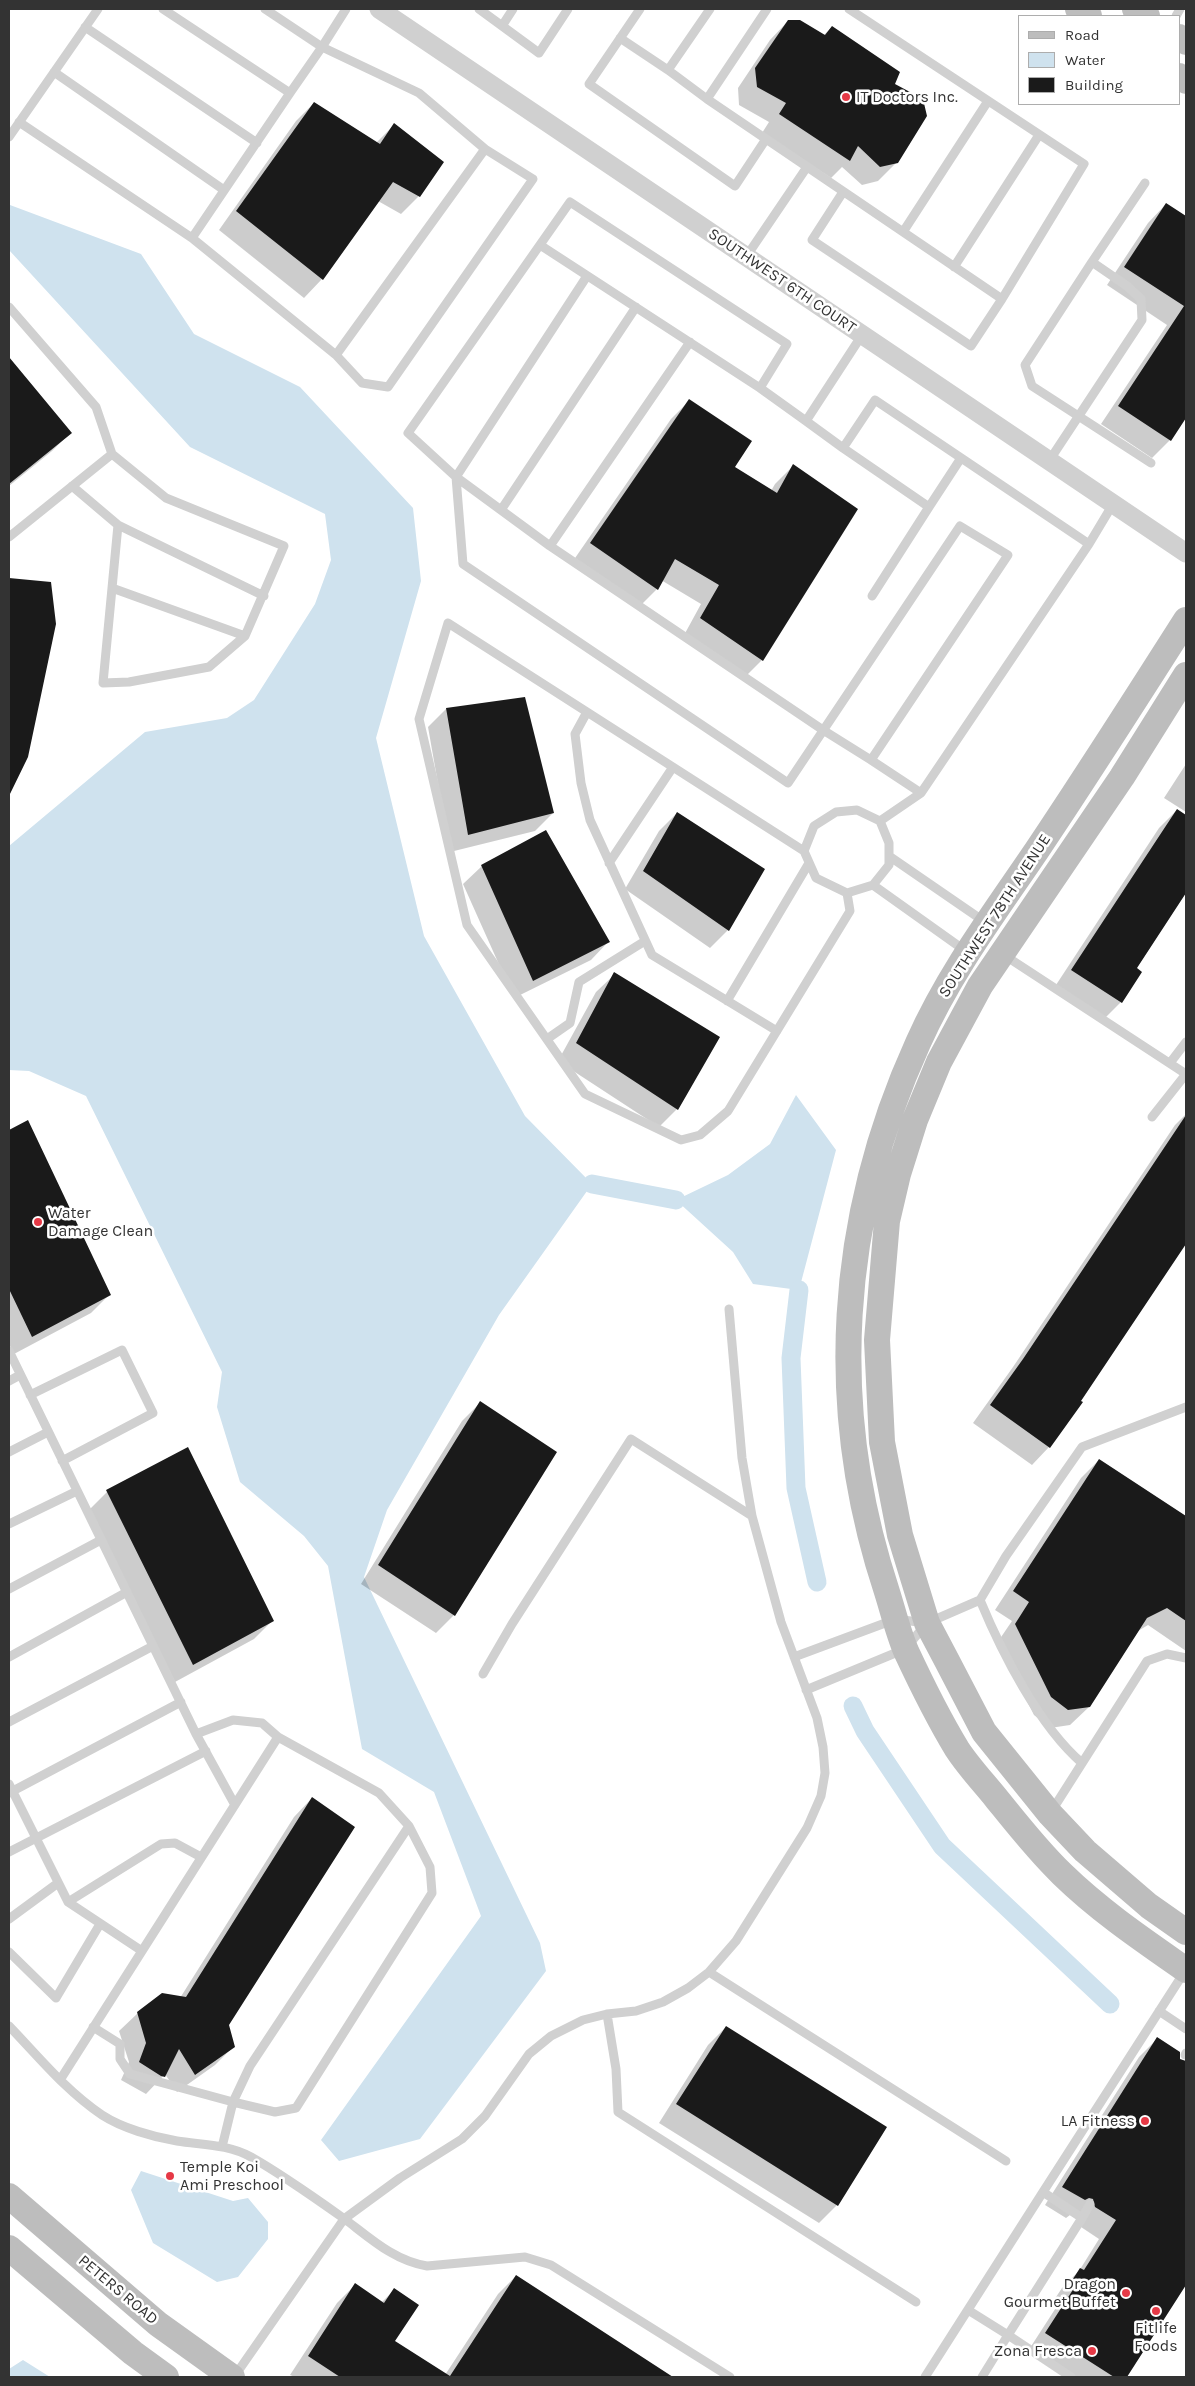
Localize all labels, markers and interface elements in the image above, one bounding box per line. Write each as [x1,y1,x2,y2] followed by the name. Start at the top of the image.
[1018,15,1180,105] legend
[1065,26,1100,44] text: Road
[1065,51,1105,69] text: Water
[1065,76,1123,94] text: Building
[856,87,958,107] place label: IT Doctors Inc.
[840,91,852,103] marker: IT Doctors Inc.
[705,224,859,338] street label: SOUTHWEST 6TH COURT
[935,831,1055,1001] street label: SOUTHWEST 78TH AVENUE
[48,1203,153,1241] place label: Water Damage Clean
[32,1216,44,1228] marker: Water Damage Clean
[1061,2111,1135,2131] place label: LA Fitness
[1139,2115,1151,2127] marker: LA Fitness
[180,2157,284,2195] place label: Temple Koi Ami Preschool
[164,2170,176,2182] marker: Temple Koi Ami Preschool
[74,2251,162,2329] street label: PETERS ROAD
[1004,2274,1116,2312] place label: Dragon Gourmet Buffet
[1120,2287,1132,2299] marker: Dragon Gourmet Buffet
[1150,2305,1162,2317] marker: Fitlife Foods
[1134,2318,1178,2356] place label: Fitlife Foods
[994,2341,1082,2361] place label: Zona Fresca
[1086,2345,1098,2357] marker: Zona Fresca

